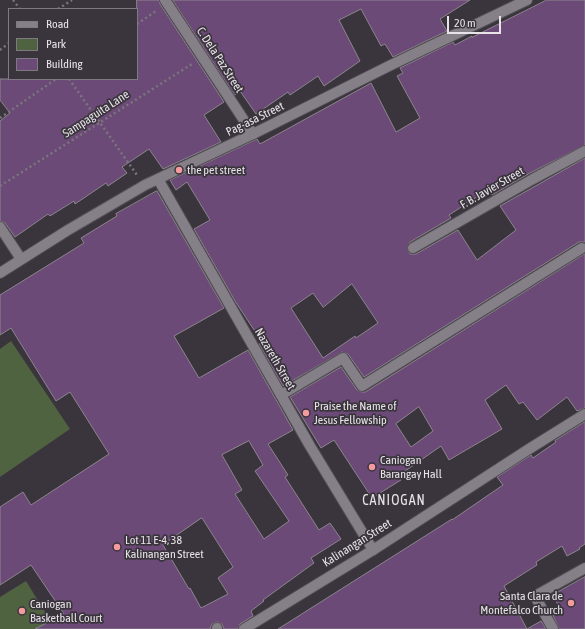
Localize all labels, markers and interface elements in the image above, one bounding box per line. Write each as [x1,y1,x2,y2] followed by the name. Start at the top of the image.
[8,8,138,80] legend
[449,8,503,34] scale bar
[454,16,476,30] text: 20 m
[46,17,69,31] text: Road
[193,25,247,95] street label: C. Dela Paz Street
[46,37,66,51] text: Park
[46,57,83,71] text: Building
[60,87,132,141] street label: Sampaguita Lane
[224,99,286,139] street label: Pag-asa Street
[187,163,245,177] place label: the pet street
[457,164,527,212] street label: F. B. Javier Street
[174,165,184,175] marker: the pet street
[252,326,298,392] street label: Nazareth Street
[314,399,397,427] place label: Praise the Name of Jesus Fellowship
[301,408,311,418] marker: Praise the Name of Jesus Fellowship
[380,453,442,481] place label: Caniogan Barangay Hall
[367,462,377,472] marker: Caniogan Barangay Hall
[362,493,426,509] district label: CANIOGAN
[320,516,394,570] street label: Kalinangan Street
[125,533,204,561] place label: Lot 11 E-4, 38 Kalinangan Street
[112,542,122,552] marker: Lot 11 E-4, 38 Kalinangan Street
[480,589,563,617] place label: Santa Clara de Montefalco Church
[30,597,102,625] place label: Caniogan Basketball Court
[566,598,576,608] marker: Santa Clara de Montefalco Church
[17,606,27,616] marker: Caniogan Basketball Court

